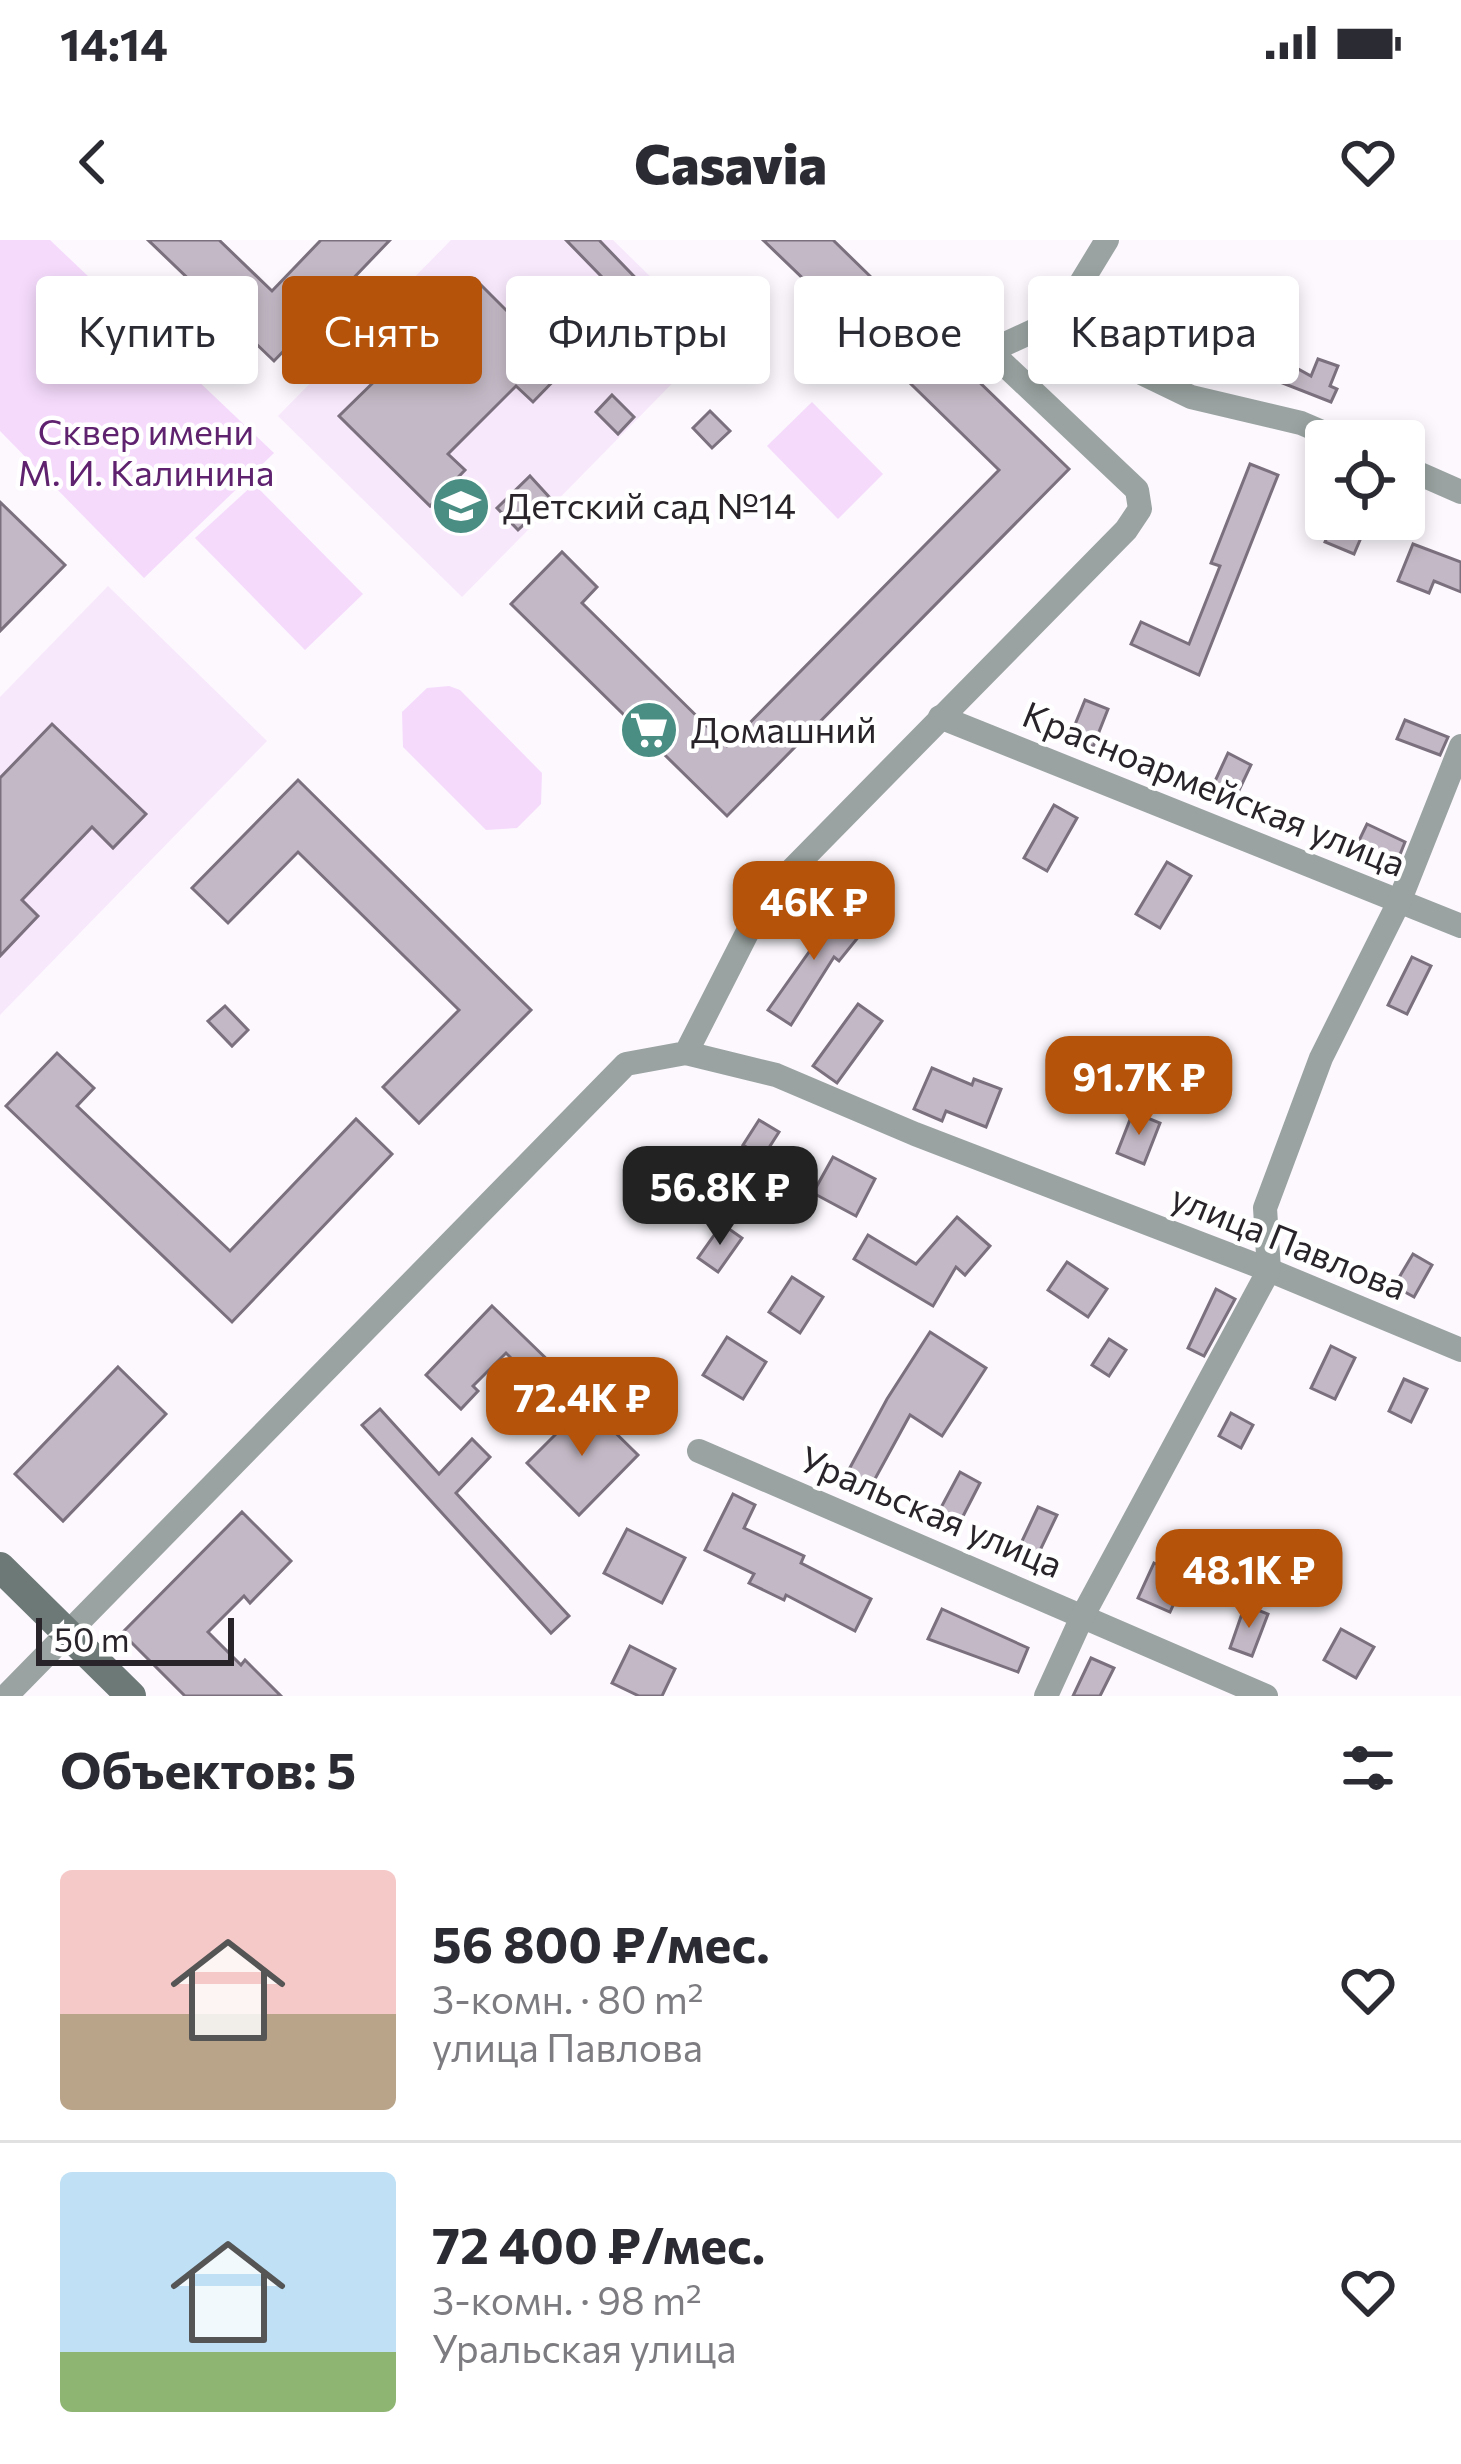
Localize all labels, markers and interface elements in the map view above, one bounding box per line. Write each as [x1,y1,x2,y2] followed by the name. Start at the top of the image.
[60,15,168,70] text: 14:14
[60,129,126,195] icon: back
[634,129,827,195] text: Casavia
[1335,129,1401,195] icon: heart
[36,276,258,384] chip: Купить
[282,276,482,384] chip: Снять
[506,276,770,384] chip: Фильтры
[794,276,1004,384] chip: Новое
[1028,276,1299,384] chip: Квартира
[18,408,274,493] park label: Сквер имени М. И. Калинина
[1305,420,1425,540] map controls
[1305,420,1425,540] button: locate
[430,475,492,537] school or university icon: Детский сад №14
[503,482,796,526] place label: Детский сад №14
[1017,690,1412,884] street label: Красноармейская улица
[618,699,680,761] supermarket icon: Домашний
[691,706,877,750] place label: Домашний
[730,861,898,963] pin: 46K ₽
[760,876,868,924] text: 46K ₽
[1028,1036,1250,1138] pin: 91.7K ₽
[1072,1051,1206,1099] text: 91.7K ₽
[609,1146,831,1248] pin: 56.8K ₽
[650,1161,790,1209] text: 56.8K ₽
[1166,1173,1414,1307] street label: улица Павлова
[471,1357,693,1459] pin: 72.4K ₽
[513,1372,651,1420] text: 72.4K ₽
[794,1435,1070,1585] street label: Уральская улица
[1138,1529,1360,1631] pin: 48.1K ₽
[1182,1544,1316,1592] text: 48.1K ₽
[36,1612,234,1665] scale bar
[54,1618,130,1659] text: 50 m
[1335,1735,1401,1801] icon: filters
[60,1737,356,1800] text: Объектов: 5
[432,1911,770,1974] text: 56 800 ₽/мес.
[156,1918,300,2062] icon: home
[1335,1957,1401,2023] icon: heart
[432,1974,704,2022] text: 3-комн. · 80 m²
[432,2022,703,2070] text: улица Павлова
[432,2212,765,2275] text: 72 400 ₽/мес.
[156,2220,300,2364] icon: home
[1335,2259,1401,2325] icon: heart
[432,2275,702,2323] text: 3-комн. · 98 m²
[432,2323,736,2371] text: Уральская улица

